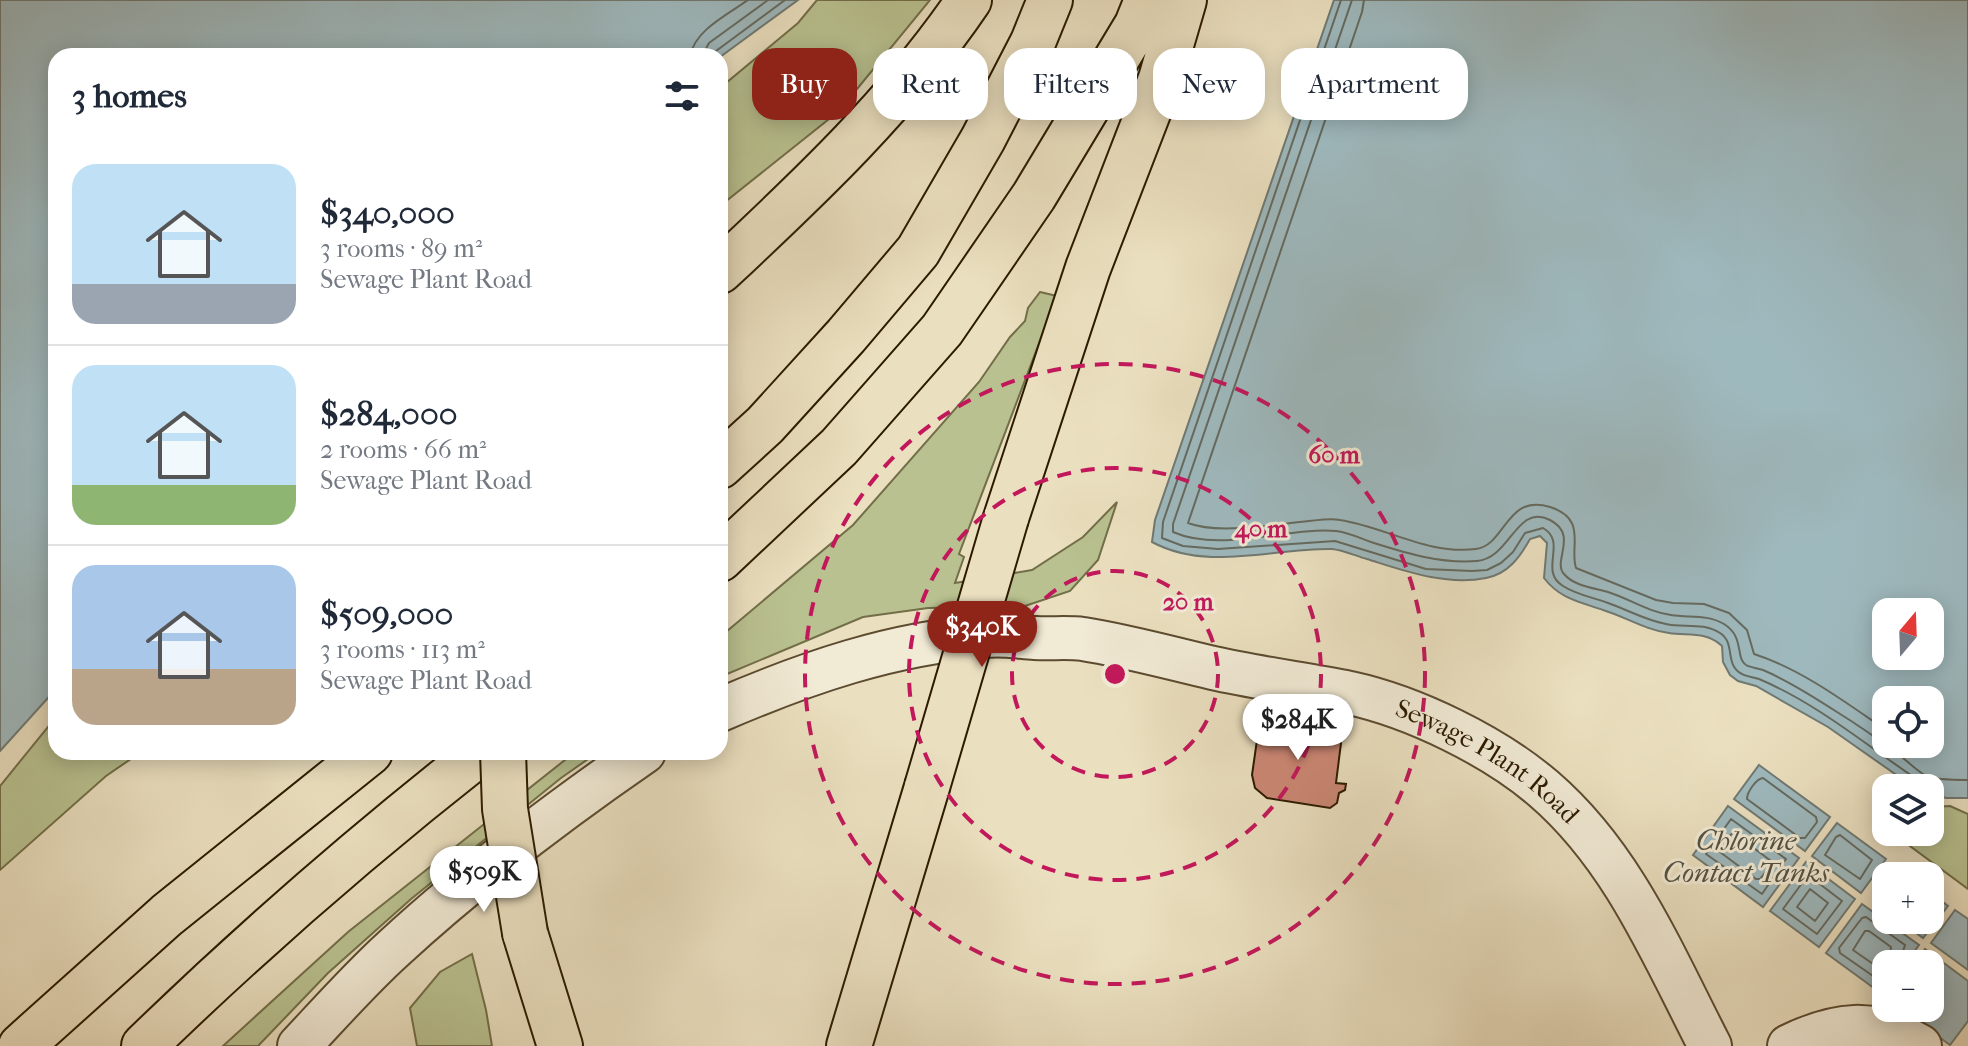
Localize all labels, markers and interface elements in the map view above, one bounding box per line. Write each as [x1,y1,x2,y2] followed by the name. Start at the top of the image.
[752,48,857,120] chip: Buy
[873,48,988,120] chip: Rent
[1004,48,1137,120] chip: Filters
[1153,48,1265,120] chip: New
[1281,48,1468,120] chip: Apartment
[660,74,704,118] icon: filters
[72,76,187,116] text: 3 homes
[320,193,455,233] text: $340,000
[136,196,232,292] icon: home
[320,233,482,264] text: 3 rooms · 89 m²
[320,264,532,295] text: Sewage Plant Road
[320,394,457,434] text: $284,000
[136,397,232,493] icon: home
[320,434,486,465] text: 2 rooms · 66 m²
[1308,441,1361,469] text: 60 m
[320,465,532,496] text: Sewage Plant Road
[1234,515,1288,544] text: 40 m
[1163,588,1214,616] text: 20 m
[320,594,453,634] text: $509,000
[136,597,232,693] icon: home
[1872,598,1944,670] north arrow
[1872,598,1944,1022] map controls
[926,601,1038,669] pin: $340K
[945,611,1019,642] text: $340K
[320,634,485,665] text: 3 rooms · 113 m²
[1101,660,1129,688] centre of rings
[320,665,532,696] text: Sewage Plant Road
[1872,686,1944,758] button: locate
[1391,693,1586,830] street label: Sewage Plant Road
[1242,694,1354,762] pin: $284K
[1261,704,1335,735] text: $284K
[1872,774,1944,846] button: layers
[1663,824,1830,889] water label: Chlorine Contact Tanks
[428,846,540,914] pin: $509K
[448,856,520,887] text: $509K
[1872,862,1944,934] button: +
[1872,950,1944,1022] button: −

